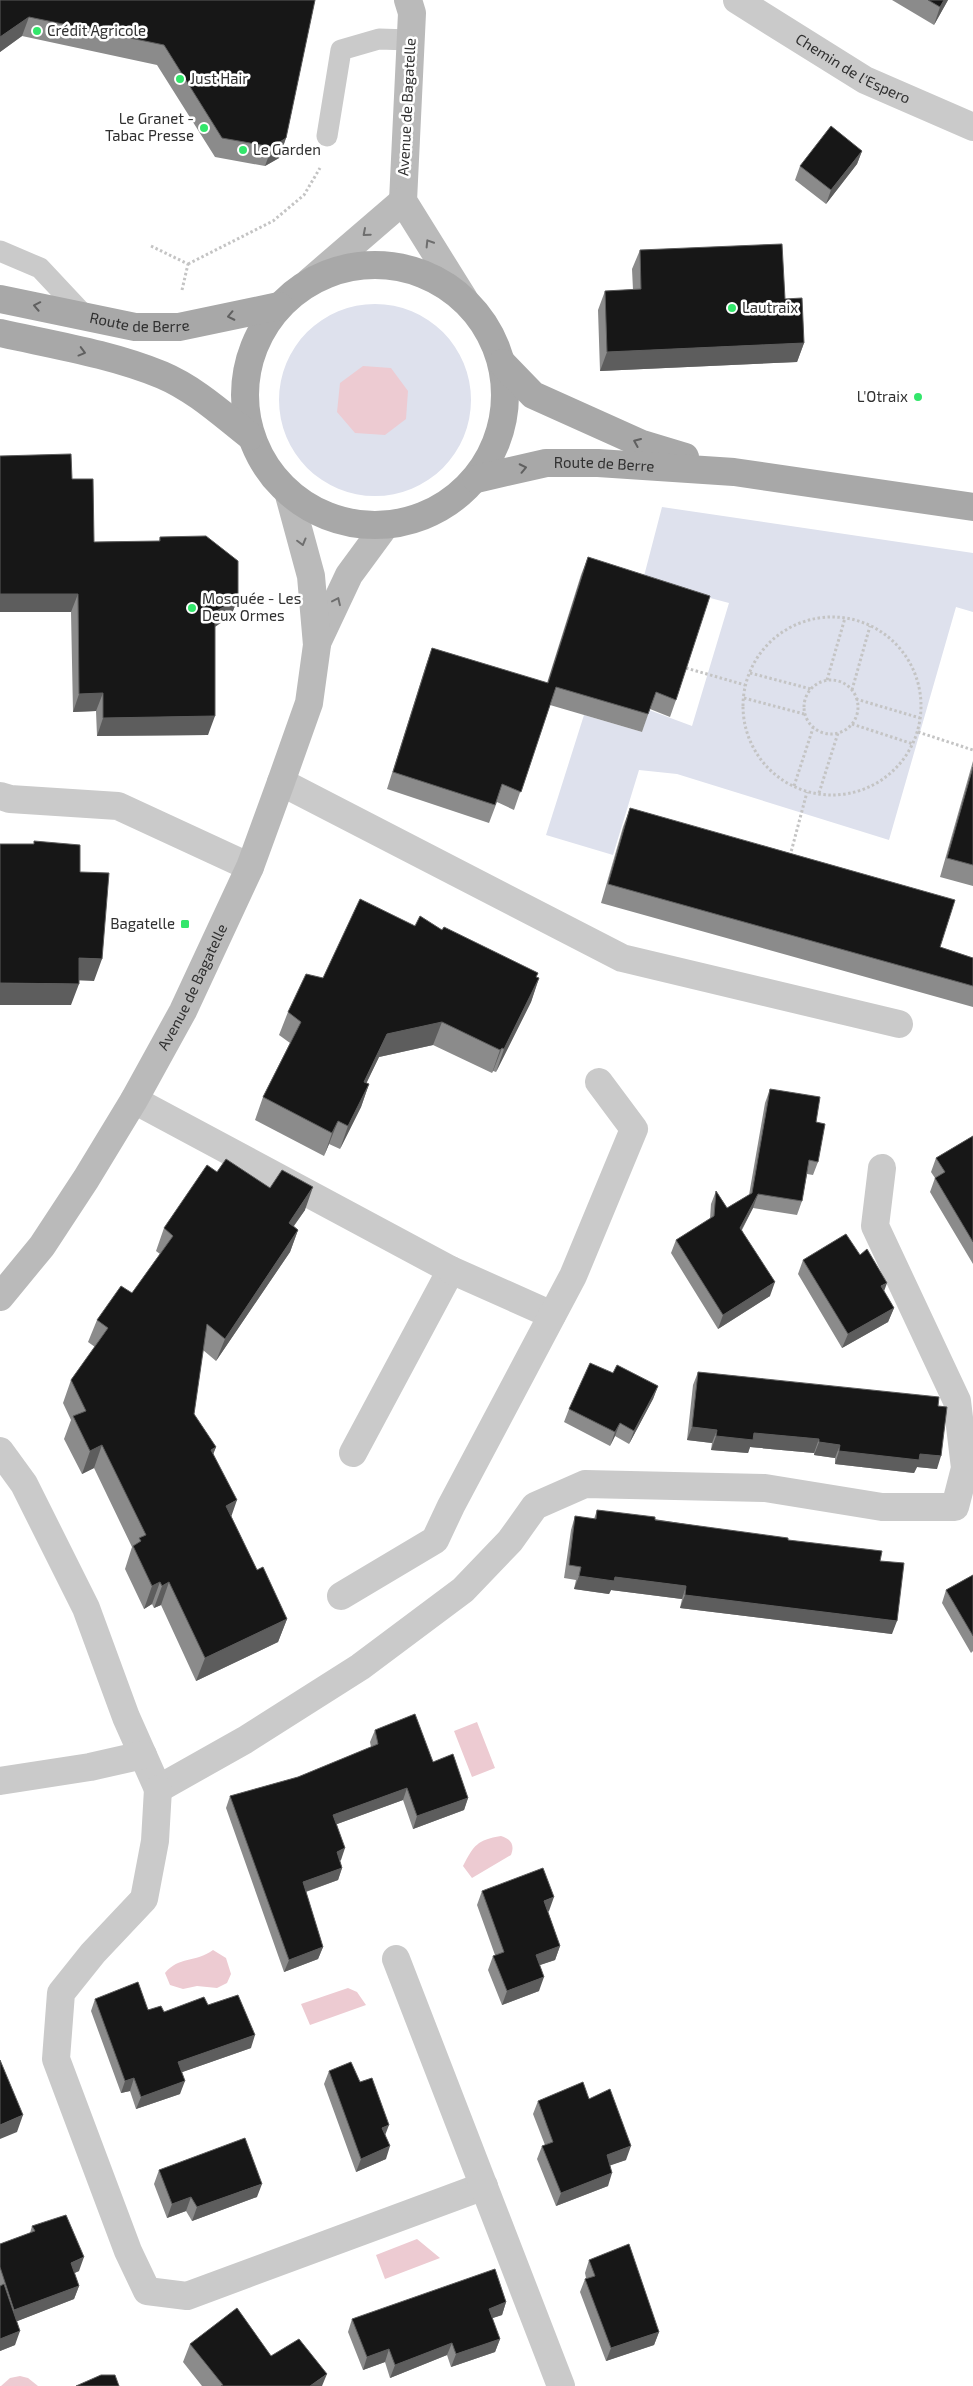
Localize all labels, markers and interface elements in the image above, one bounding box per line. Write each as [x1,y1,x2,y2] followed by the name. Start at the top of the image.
[47,21,146,39] place label: Crédit Agricole
[31,25,43,37] marker: Crédit Agricole
[793,29,913,107] street label: Chemin de l'Espero
[393,37,419,177] street label: Avenue de Bagatelle
[190,69,248,87] place label: Just Hair
[174,73,186,85] marker: Just Hair
[105,109,194,144] place label: Le Granet - Tabac Presse
[198,122,210,134] marker: Le Granet - Tabac Presse
[253,140,321,158] place label: Le Garden
[237,144,249,156] marker: Le Garden
[362,227,371,236] one-way arrow
[425,239,435,248] one-way arrow
[742,298,798,316] place label: Lautraix
[33,301,42,312] one-way arrow
[726,302,738,314] marker: Lautraix
[88,308,191,335] street label: Route de Berre
[227,310,236,321] one-way arrow
[77,346,85,356] one-way arrow
[857,387,908,405] place label: L'Otraix
[912,391,924,403] marker: L'Otraix
[633,438,642,449] one-way arrow
[554,453,655,475] street label: Route de Berre
[519,463,528,474] one-way arrow
[296,537,307,546] one-way arrow
[202,589,301,624] place label: Mosquée - Les Deux Ormes
[331,597,341,606] one-way arrow
[186,602,198,614] marker: Mosquée - Les Deux Ormes
[110,914,175,932] place label: Bagatelle
[179,918,191,930] marker: Bagatelle
[153,921,230,1053] street label: Avenue de Bagatelle

